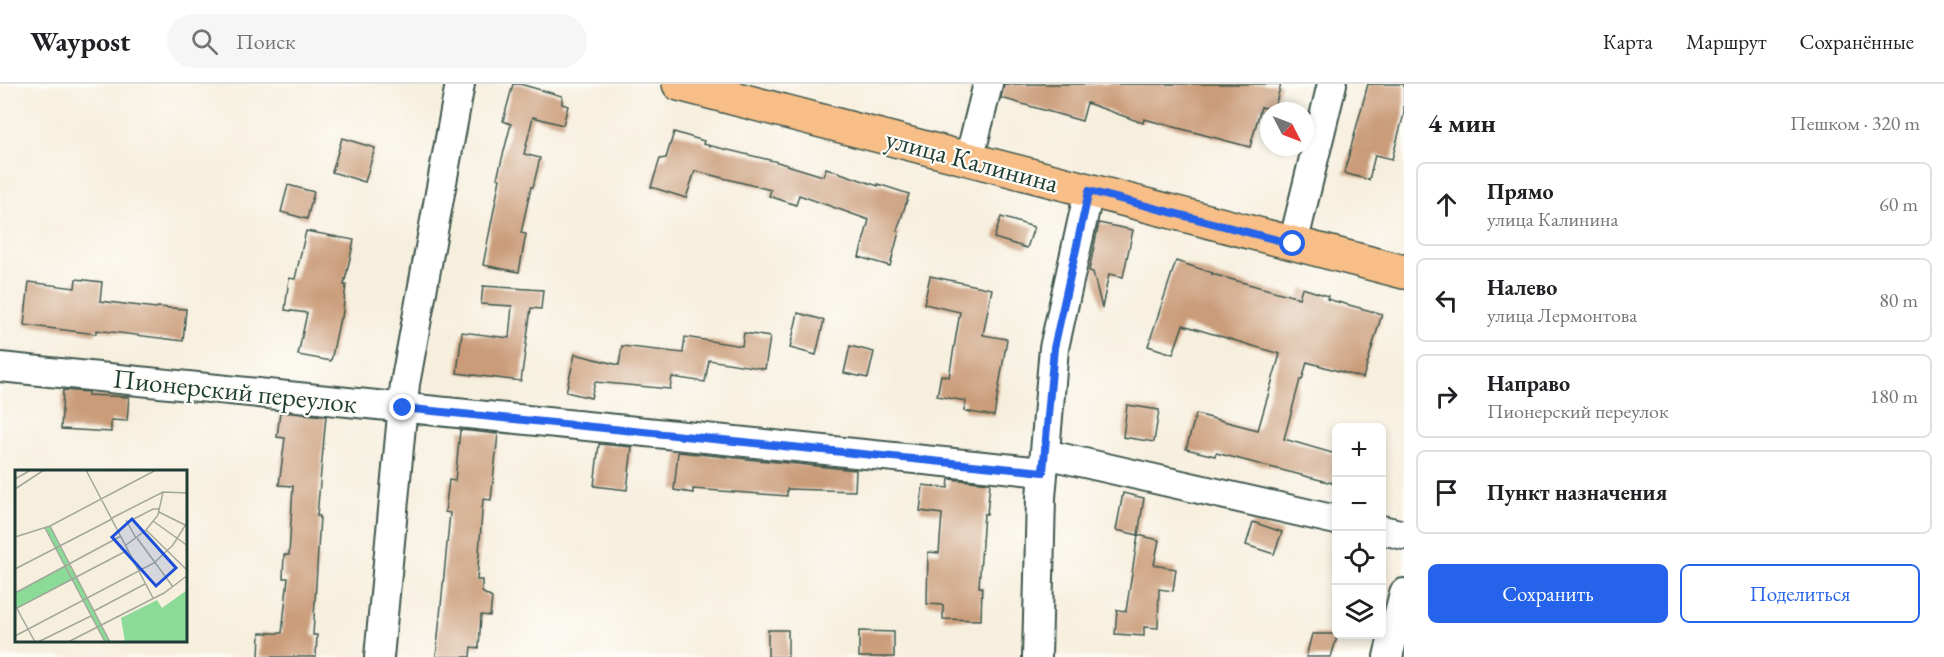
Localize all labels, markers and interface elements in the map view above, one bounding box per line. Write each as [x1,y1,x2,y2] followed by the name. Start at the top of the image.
[167,14,587,68] search box
[30,23,131,59] text: Waypost
[188,25,221,58] icon: search
[236,27,296,56] text: Поиск
[1603,28,1653,55] text: Карта
[1686,28,1767,55] text: Маршрут
[1800,28,1914,55] text: Сохранённые
[1260,102,1314,156] north arrow
[1428,106,1496,140] text: 4 мин
[1790,110,1920,136] text: Пешком · 320 m
[882,121,1063,200] street label: улица Калинина
[1487,177,1554,206] text: Прямо
[1430,188,1463,221] icon: ahead
[1879,191,1918,217] text: 60 m
[1487,206,1618,232] text: улица Калинина
[1279,230,1305,256] route start
[1487,273,1557,302] text: Налево
[1430,284,1463,317] icon: left
[1879,287,1918,313] text: 80 m
[1487,302,1637,328] text: улица Лермонтова
[111,360,359,421] street label: Пионерский переулок
[1487,369,1570,398] text: Направо
[1430,380,1463,413] icon: right
[1870,383,1918,409] text: 180 m
[389,394,415,420] route end
[1487,398,1669,424] text: Пионерский переулок
[1332,423,1386,639] map controls
[1332,423,1386,477] button: +
[15,470,188,642] inset map
[1430,476,1463,509] icon: arrive
[1332,477,1386,531] button: −
[1487,478,1667,507] text: Пункт назначения
[1332,531,1386,585] button: locate
[1428,564,1668,623] button: Сохранить
[1680,564,1920,623] button: Поделиться
[1332,585,1386,639] button: layers

